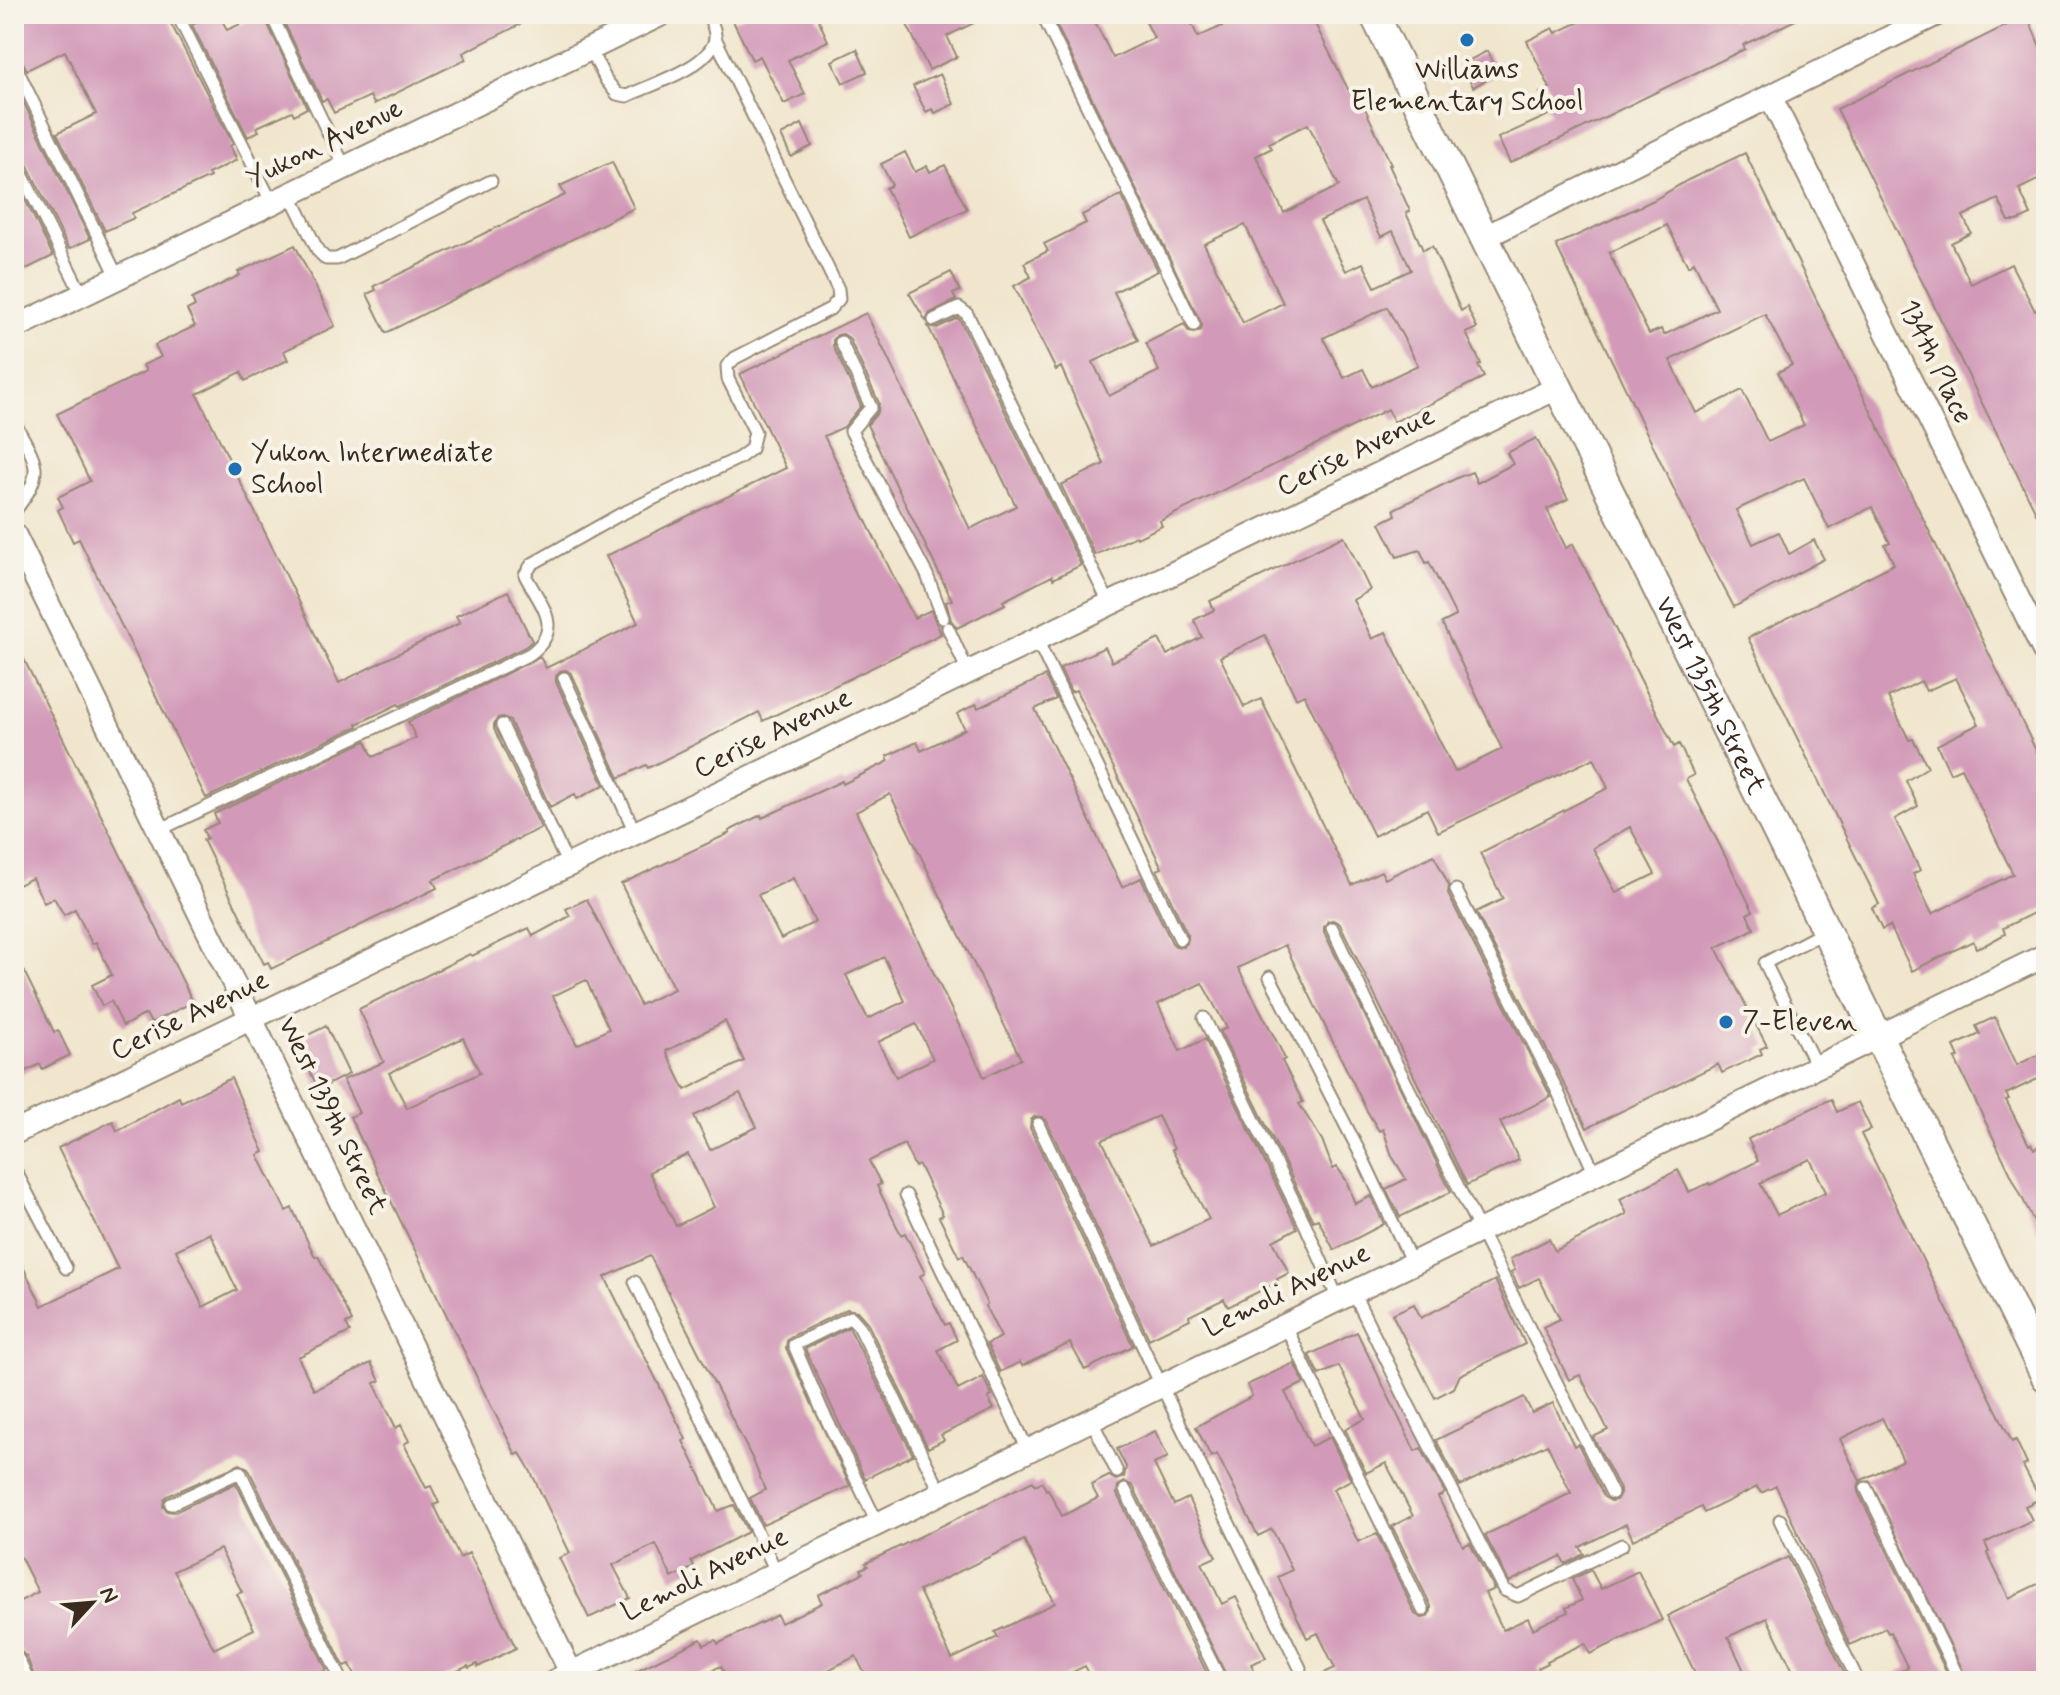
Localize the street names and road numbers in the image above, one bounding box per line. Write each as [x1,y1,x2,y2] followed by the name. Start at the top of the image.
[241,90,409,198] street label: Yukon Avenue
[1889,294,1981,430] street label: 134th Place
[1271,398,1441,506] street label: Cerise Avenue
[1646,590,1775,801] street label: West 135th Street
[688,680,858,788] street label: Cerise Avenue
[105,962,275,1070] street label: Cerise Avenue
[268,1011,396,1221] street label: West 139th Street
[1198,1235,1376,1347] street label: Lemoli Avenue
[616,1519,794,1631] street label: Lemoli Avenue

